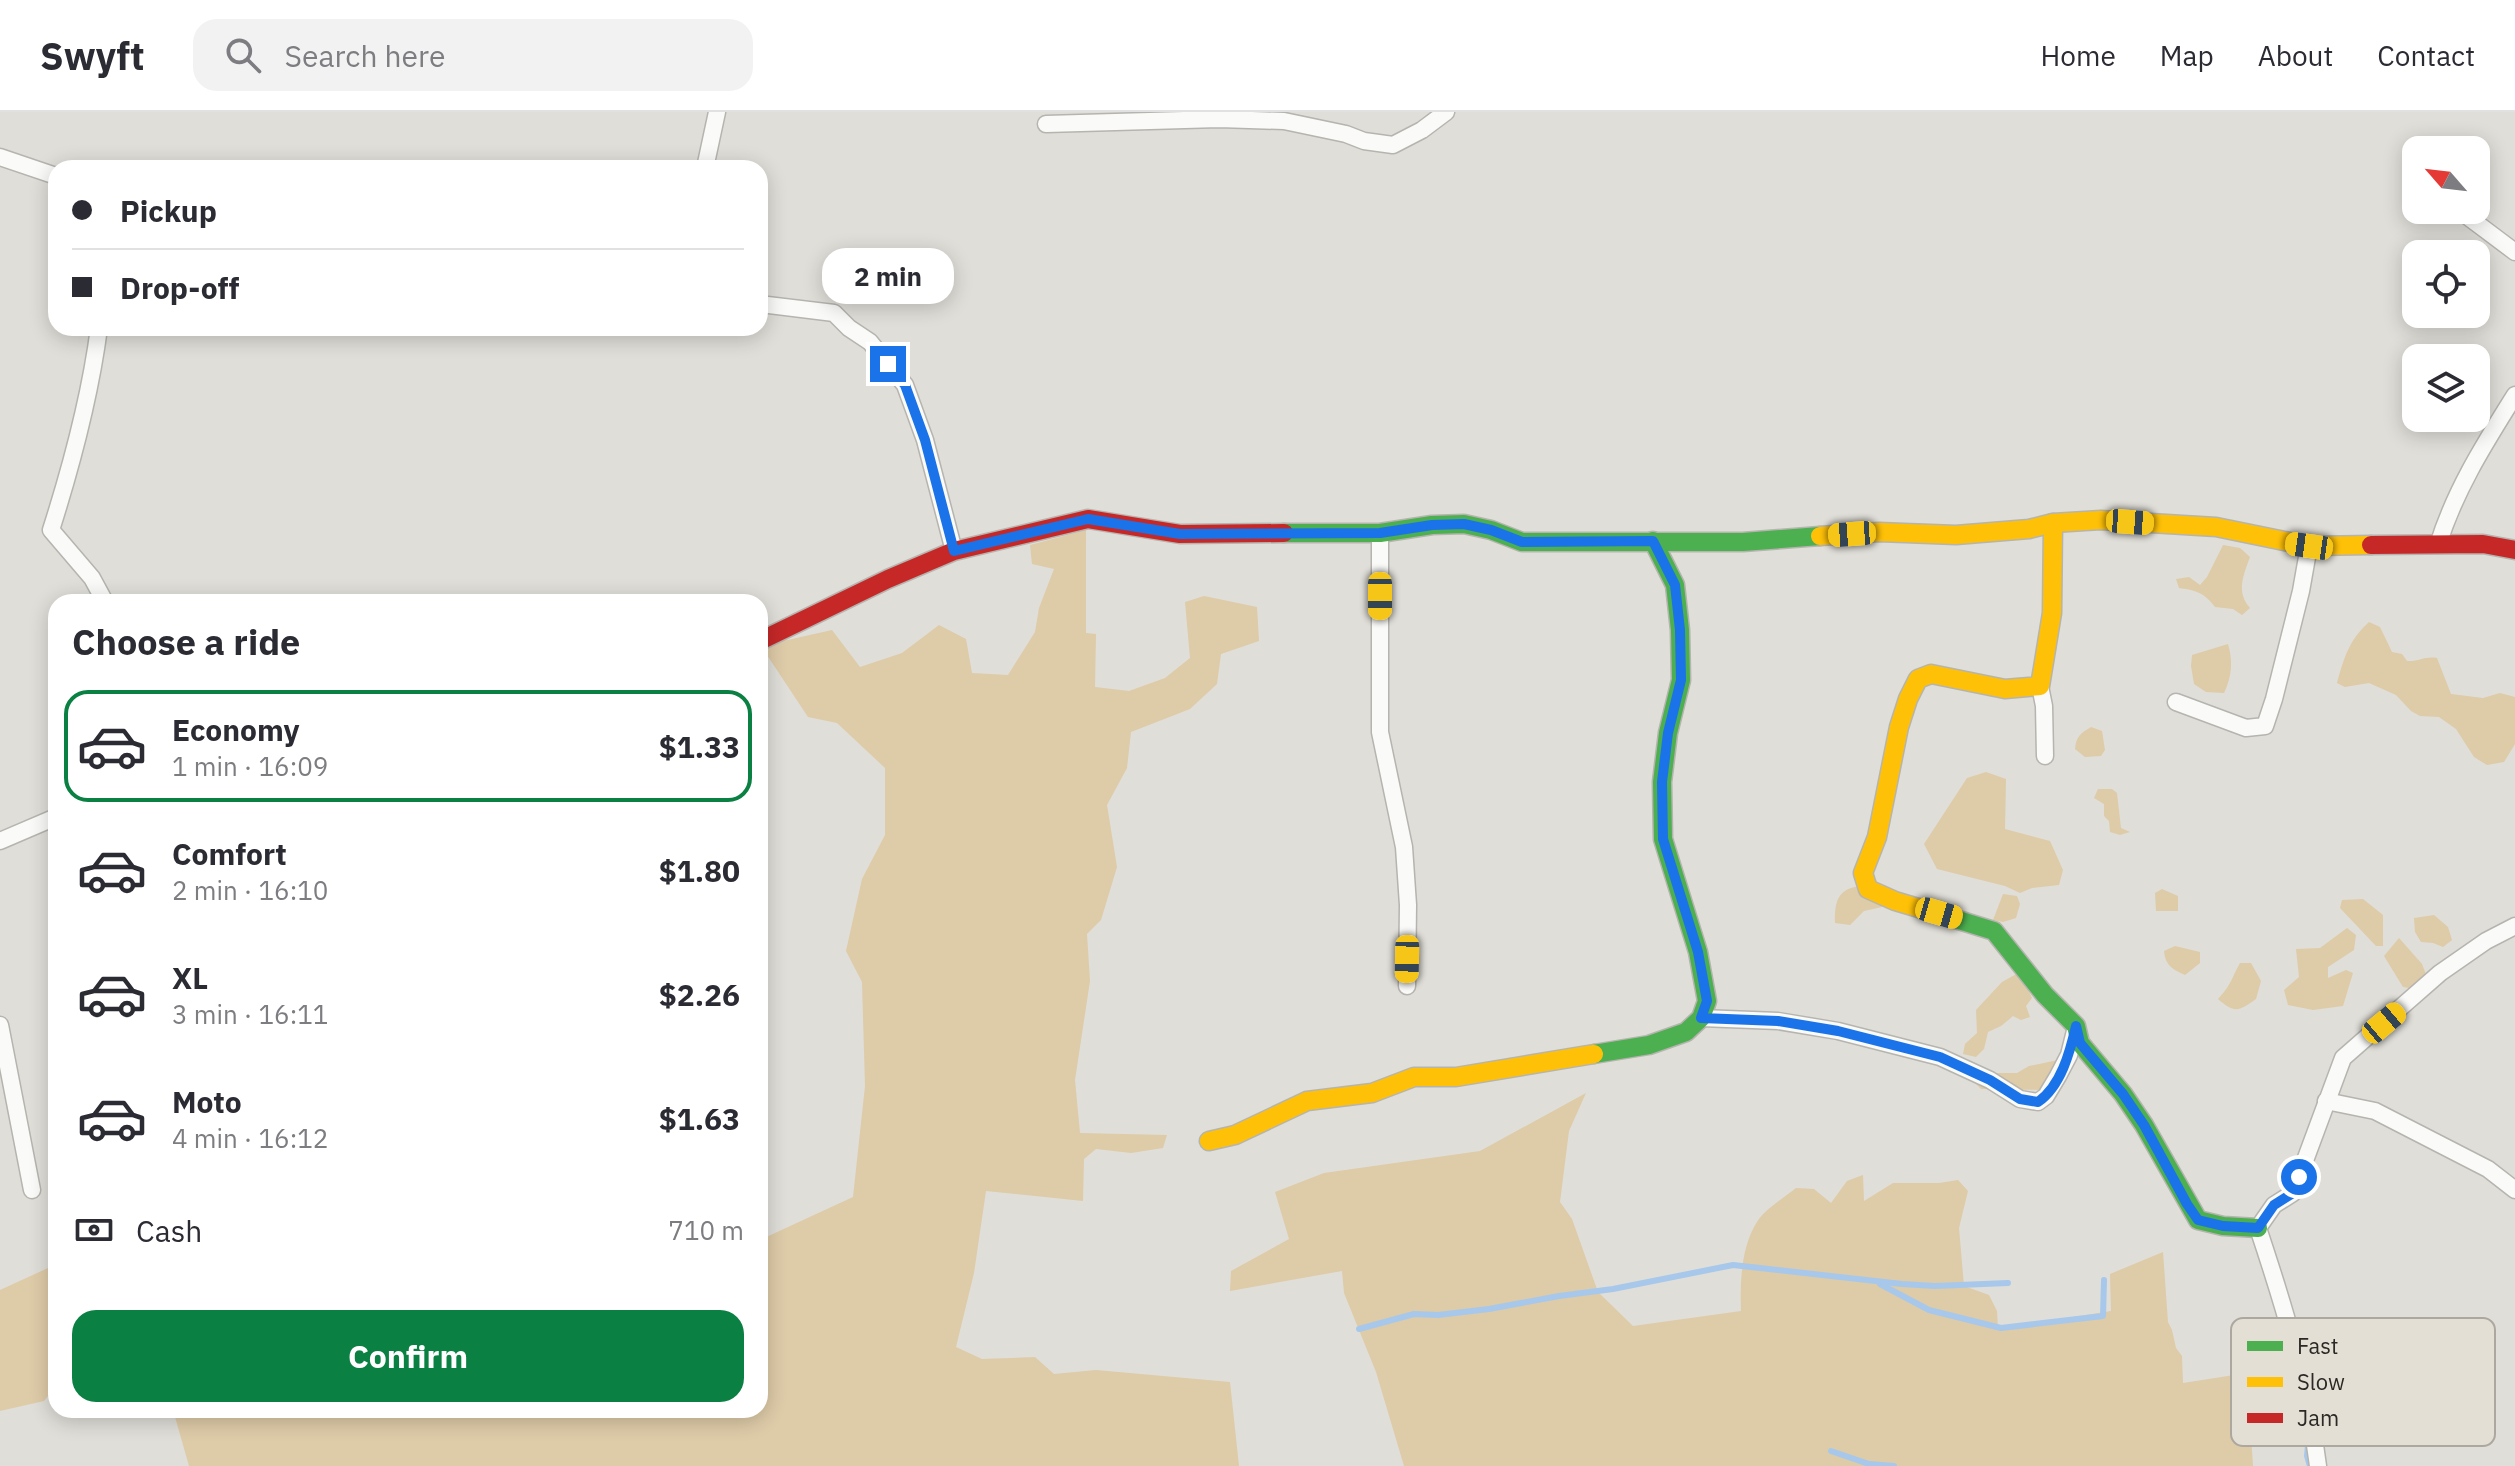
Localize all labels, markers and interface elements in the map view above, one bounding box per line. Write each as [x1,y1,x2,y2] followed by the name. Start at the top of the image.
[193,19,753,91] search box
[40,31,145,80] text: Swyft
[221,33,265,77] icon: search
[285,36,445,75] text: Search here
[2040,37,2116,74] text: Home
[2160,37,2214,74] text: Map
[2258,37,2333,74] text: About
[2377,37,2475,74] text: Contact
[2402,136,2490,224] north arrow
[2402,136,2490,432] map controls
[120,191,217,230] text: Pickup
[2402,240,2490,328] button: locate
[822,248,954,304] callout: 2 min
[854,259,922,293] text: 2 min
[120,268,239,307] text: Drop-off
[2402,344,2490,432] button: layers
[870,346,906,382] route end
[2105,508,2155,536] car
[1827,520,1877,548] car
[2284,531,2334,561] car
[1368,572,1392,620] car
[72,618,300,665] text: Choose a ride
[76,710,148,782] icon: car
[172,710,300,749] text: Economy
[659,727,740,766] text: $1.33
[172,749,328,783] text: 1 min · 16:09
[76,834,148,906] icon: car
[172,834,287,873] text: Comfort
[659,851,740,890] text: $1.80
[172,873,328,907] text: 2 min · 16:10
[1913,895,1965,931] car
[1395,935,1419,983] car
[76,958,148,1030] icon: car
[172,958,208,997] text: XL
[659,975,740,1014] text: $2.26
[172,997,328,1031] text: 3 min · 16:11
[2358,998,2410,1048] car
[76,1082,148,1154] icon: car
[172,1082,242,1121] text: Moto
[659,1099,740,1138] text: $1.63
[172,1121,328,1155] text: 4 min · 16:12
[2281,1159,2317,1195] route start
[72,1208,116,1252] icon: cash
[136,1211,202,1250] text: Cash
[668,1213,744,1247] text: 710 m
[72,1310,744,1402] button: Confirm
[2231,1318,2495,1446] legend
[2297,1331,2338,1360] text: Fast
[2297,1367,2345,1396] text: Slow
[2297,1403,2339,1432] text: Jam

